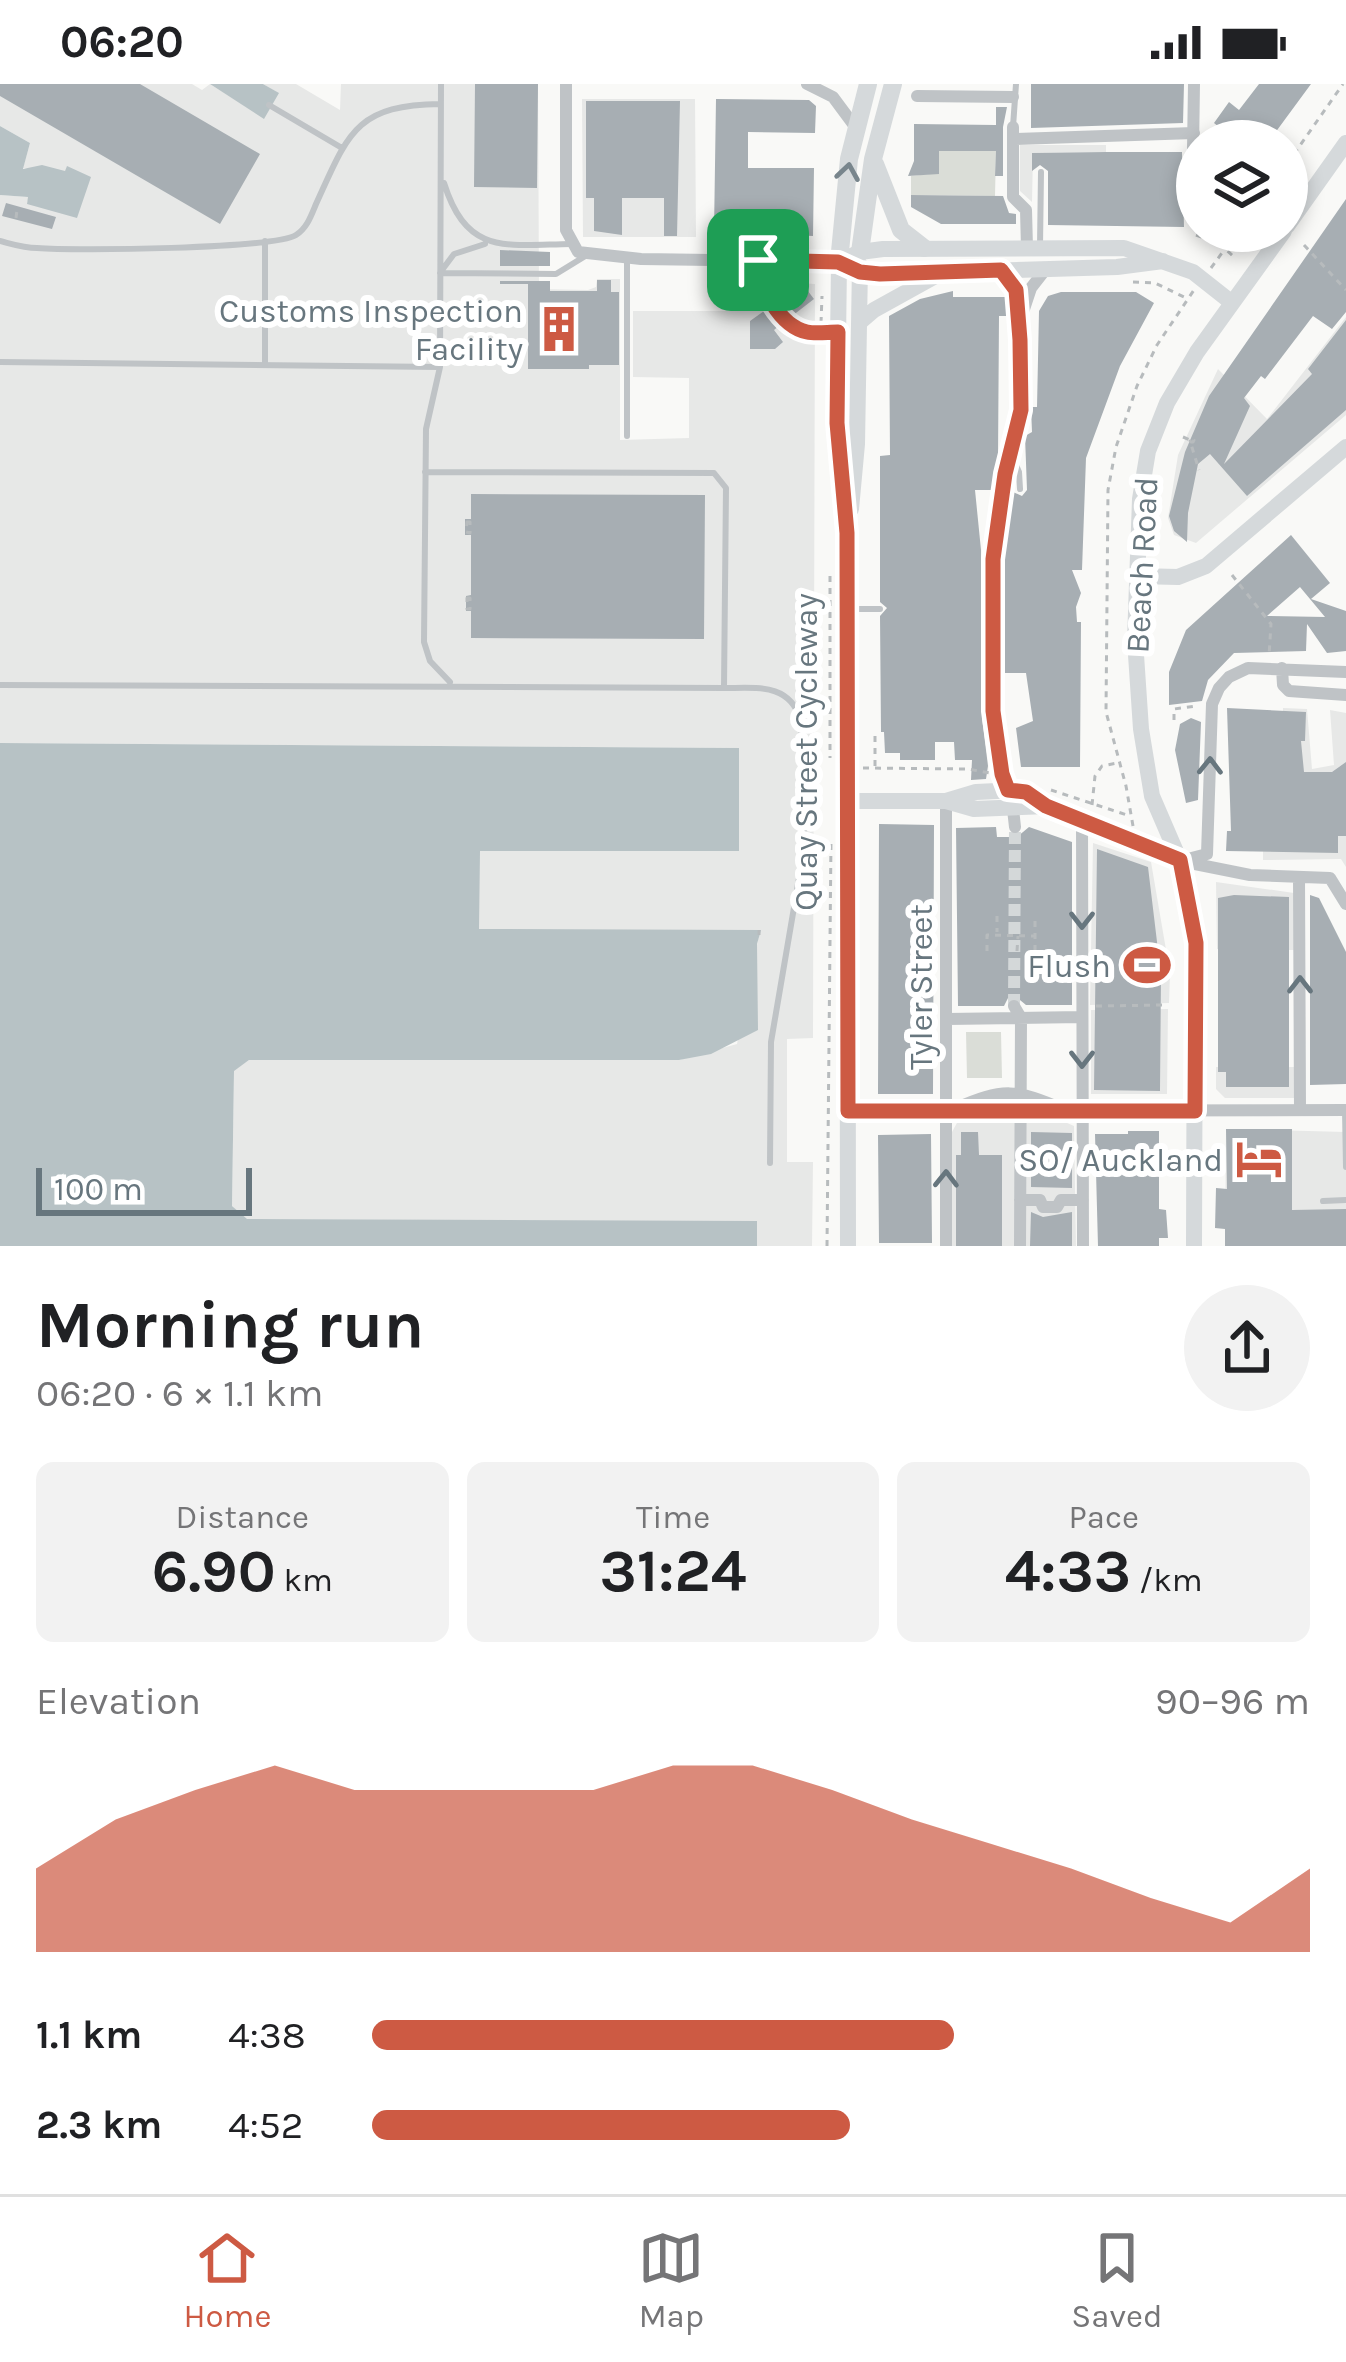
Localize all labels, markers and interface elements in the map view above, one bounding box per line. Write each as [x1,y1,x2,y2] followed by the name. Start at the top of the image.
[60,16,184,68] text: 06:20
[1176,120,1308,252] map controls
[1176,120,1308,252] button: layers
[834,162,859,182] one-way arrow
[707,209,809,311] pin
[725,227,791,293] icon: arrive
[219,292,523,368] place label: Customs Inspection Facility
[534,304,584,354] building icon: Customs Inspection Facility
[1118,476,1166,654] street label: Beach Road
[787,593,825,911] street label: Quay Street Cycleway
[1196,756,1222,775] one-way arrow
[902,904,940,1070] street label: Tyler Street
[1069,912,1095,930] one-way arrow
[1122,940,1172,990] sports icon: Flush
[1027,947,1111,985] place label: Flush
[1287,975,1313,993] one-way arrow
[1069,1051,1095,1069] one-way arrow
[1234,1134,1284,1184] hotel icon: SO/ Auckland
[1018,1141,1223,1179] place label: SO/ Auckland
[36,1162,252,1215] scale bar
[933,1169,959,1188] one-way arrow
[54,1170,143,1208] text: 100 m
[1184,1285,1310,1411] button: share
[36,1286,424,1364] text: Morning run
[36,1370,324,1416] text: 06:20 · 6 × 1.1 km
[176,1498,309,1536] text: Distance
[636,1498,710,1536] text: Time
[1068,1498,1139,1536] text: Pace
[152,1536,276,1606] text: 6.90
[600,1536,746,1606] text: 31:24
[1005,1536,1131,1606] text: 4:33
[276,1561,333,1599] text: km
[1131,1561,1203,1599] text: /km
[36,1678,201,1724] text: Elevation
[1155,1678,1310,1724] text: 90–96 m
[36,2012,142,2058] text: 1.1 km
[228,2012,306,2058] text: 4:38
[36,2102,162,2148] text: 2.3 km
[228,2102,303,2148] text: 4:52
[183,2225,271,2335] tab: Home
[638,2225,704,2335] tab: Map
[1071,2225,1163,2335] tab: Saved

